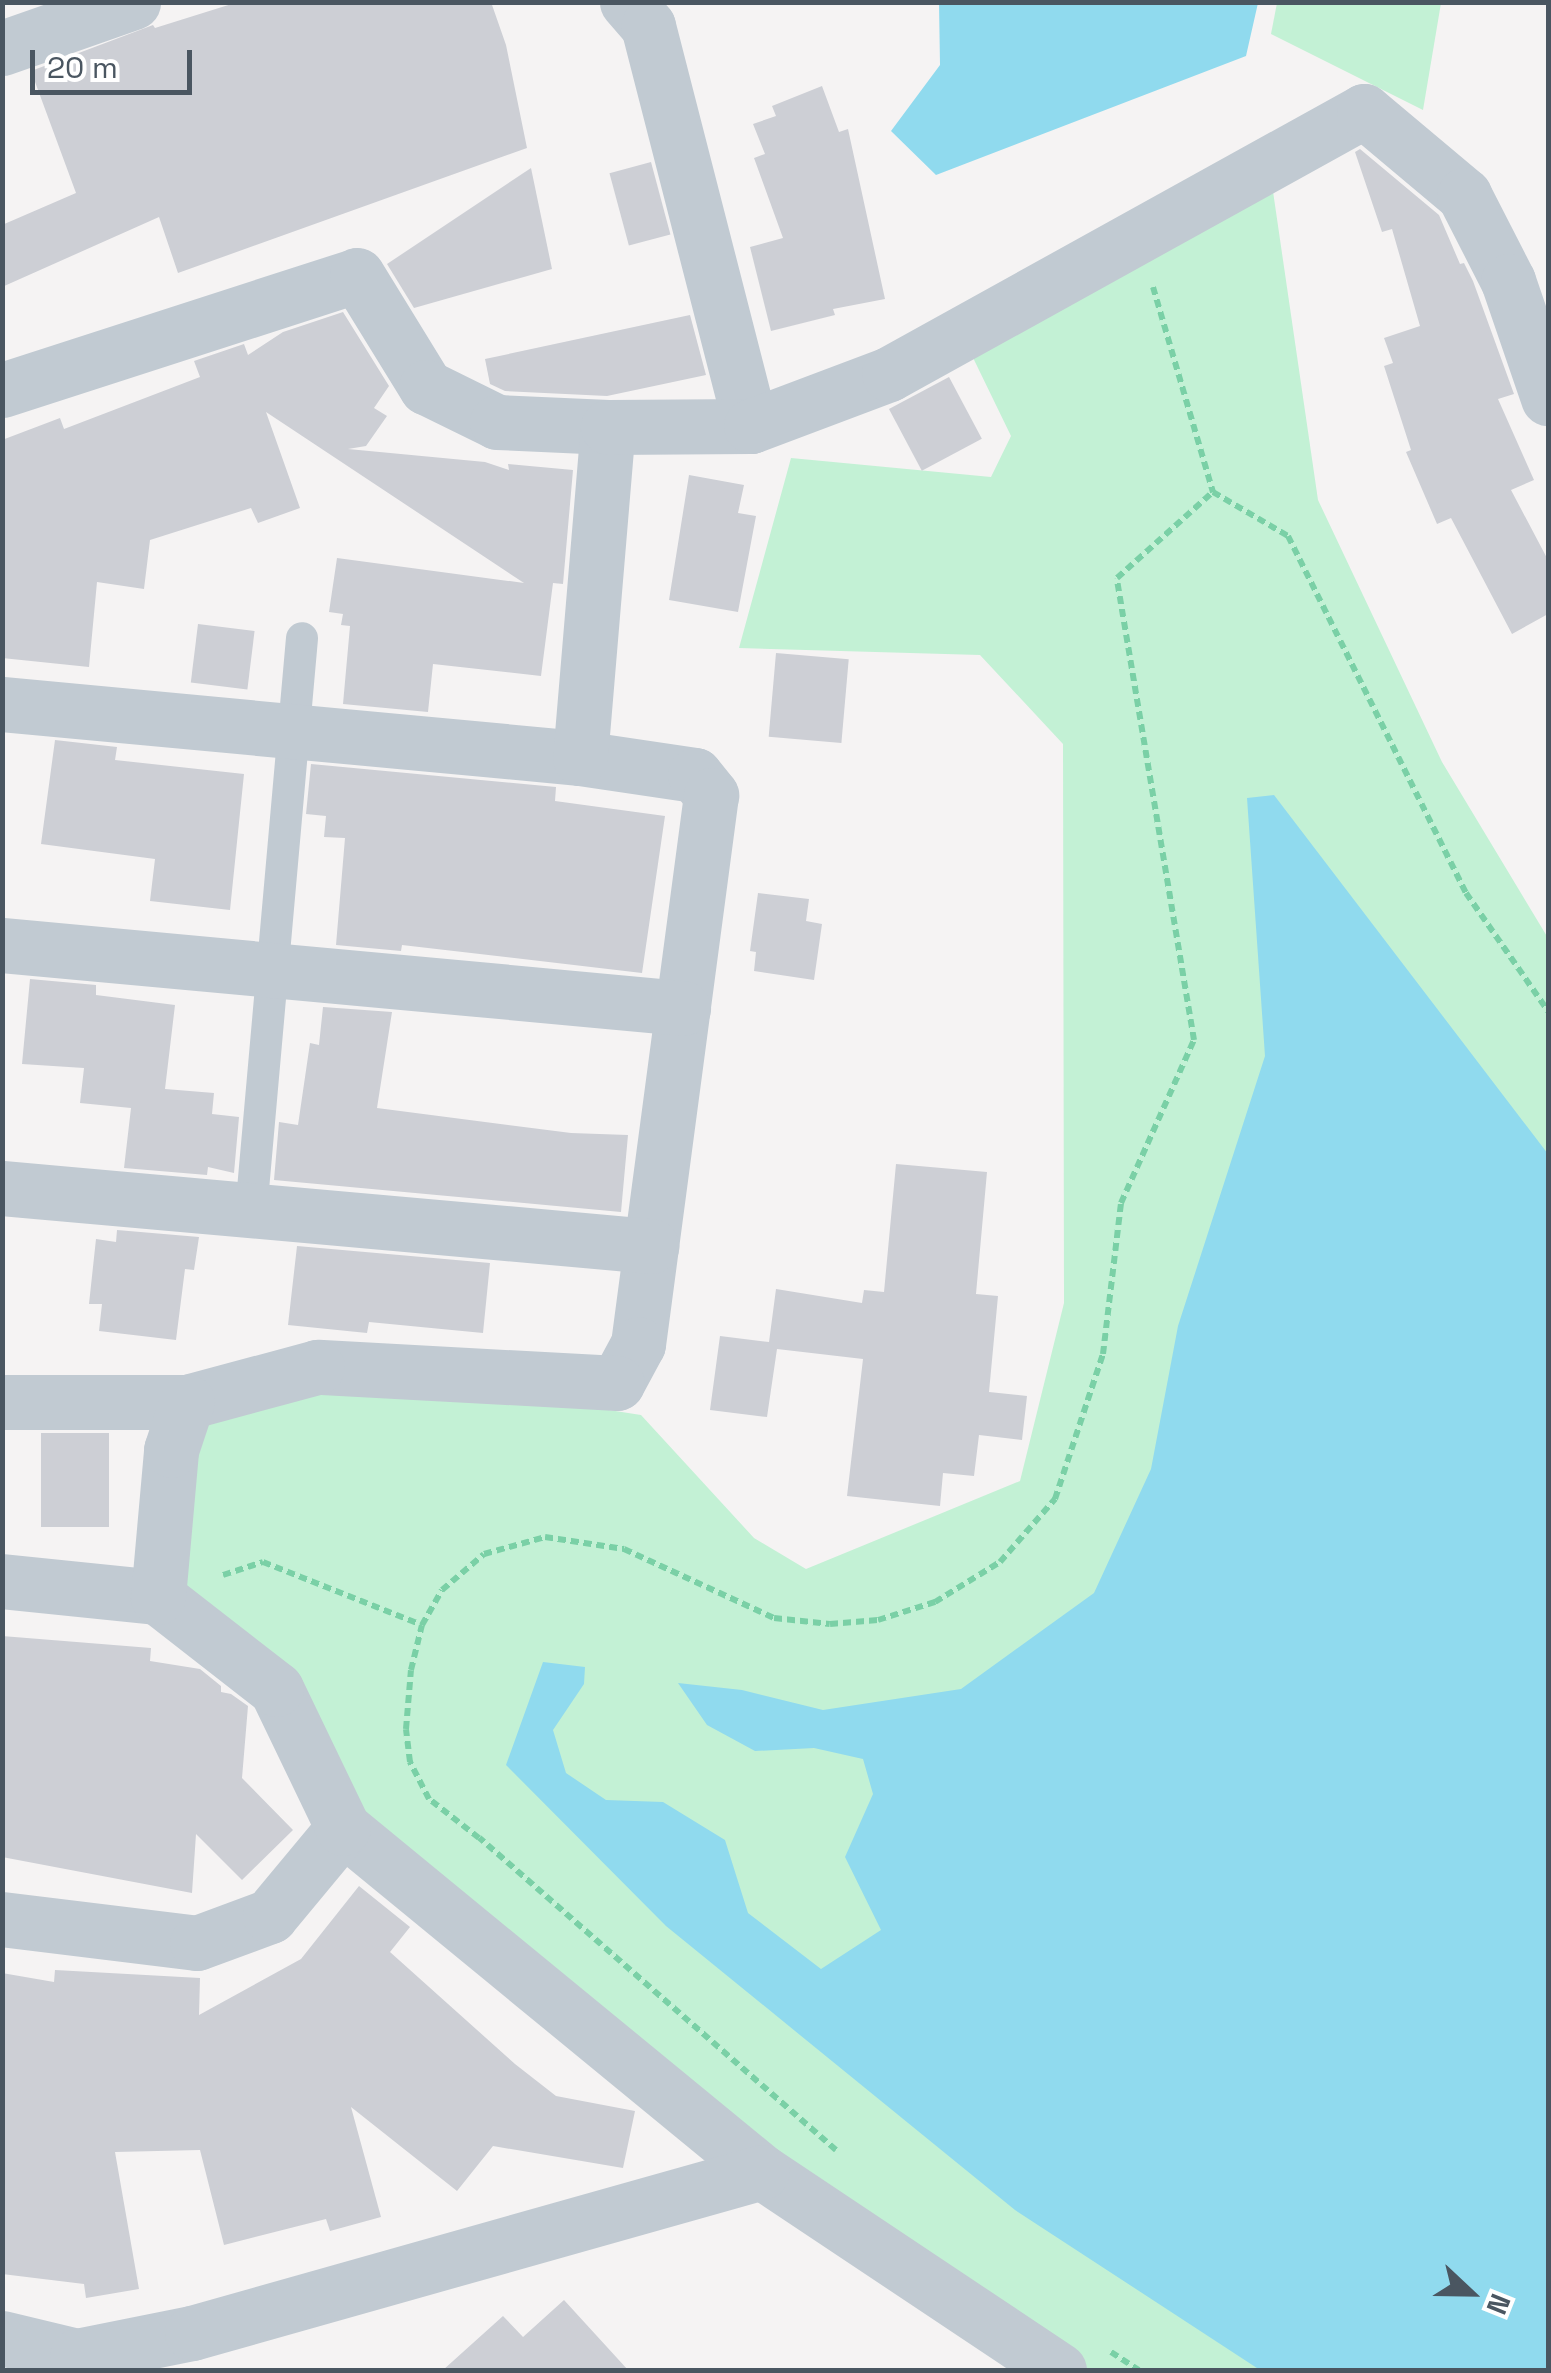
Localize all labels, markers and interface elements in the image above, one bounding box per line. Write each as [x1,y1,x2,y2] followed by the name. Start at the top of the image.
[35,30,198,92] scale bar
[47,48,118,87] text: 20 m
[1421,2243,1521,2343] north arrow
[1479,2289,1519,2320] text: N

